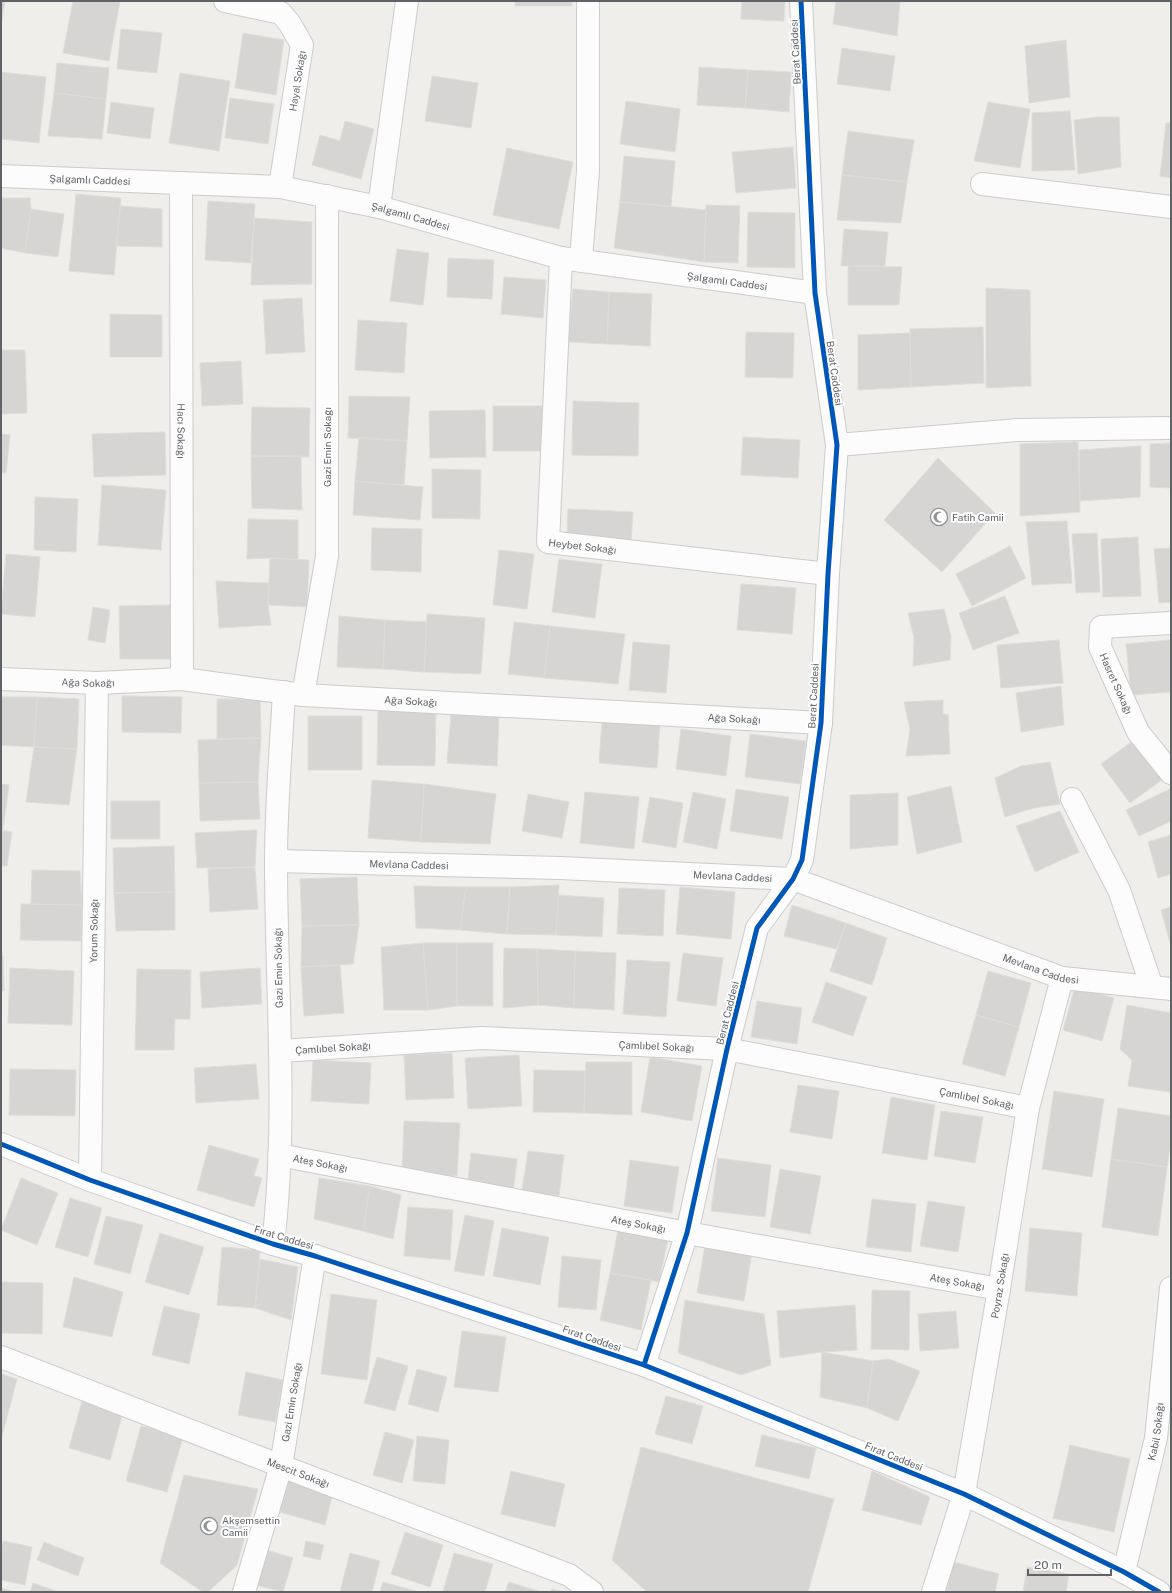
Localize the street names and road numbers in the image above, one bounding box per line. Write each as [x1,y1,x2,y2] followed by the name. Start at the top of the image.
[787,19,803,85] street label: Berat Caddesi
[286,50,308,112] street label: Hayal Sokağı
[49,172,131,187] street label: Şalgamlı Caddesi
[370,200,451,233] street label: Şalgamlı Caddesi
[686,269,768,292] street label: Şalgamlı Caddesi
[825,340,845,406] street label: Berat Caddesi
[175,403,188,459] street label: Hacı Sokağı
[321,407,333,487] street label: Gazi Emin Sokağı
[548,536,617,556] street label: Heybet Sokağı
[1097,651,1135,716] street label: Hasret Sokağı
[805,663,821,729] street label: Berat Caddesi
[61,676,115,689] street label: Ağa Sokağı
[384,693,437,708] street label: Ağa Sokağı
[707,711,761,726] street label: Ağa Sokağı
[369,857,449,871] street label: Mevlana Caddesi
[693,868,773,884] street label: Mevlana Caddesi
[87,899,100,963] street label: Yorum Sokağı
[271,928,285,1008] street label: Gazi Emin Sokağı
[1001,951,1079,986] street label: Mevlana Caddesi
[713,980,741,1046] street label: Berat Caddesi
[618,1038,694,1054] street label: Çamlıbel Sokağı
[295,1039,371,1056] street label: Çamlıbel Sokağı
[938,1085,1015,1111] street label: Çamlıbel Sokağı
[292,1152,349,1174] street label: Ateş Sokağı
[610,1213,667,1235] street label: Ateş Sokağı
[253,1222,315,1252] street label: Fırat Caddesi
[988,1252,1011,1319] street label: Poyraz Sokağı
[929,1271,986,1292] street label: Ateş Sokağı
[561,1322,623,1354] street label: Fırat Caddesi
[279,1362,304,1443] street label: Gazi Emin Sokağı
[1145,1402,1165,1462] street label: Kabil Sokağı
[863,1439,925,1473] street label: Fırat Caddesi
[265,1455,331,1490] street label: Mescit Sokağı

